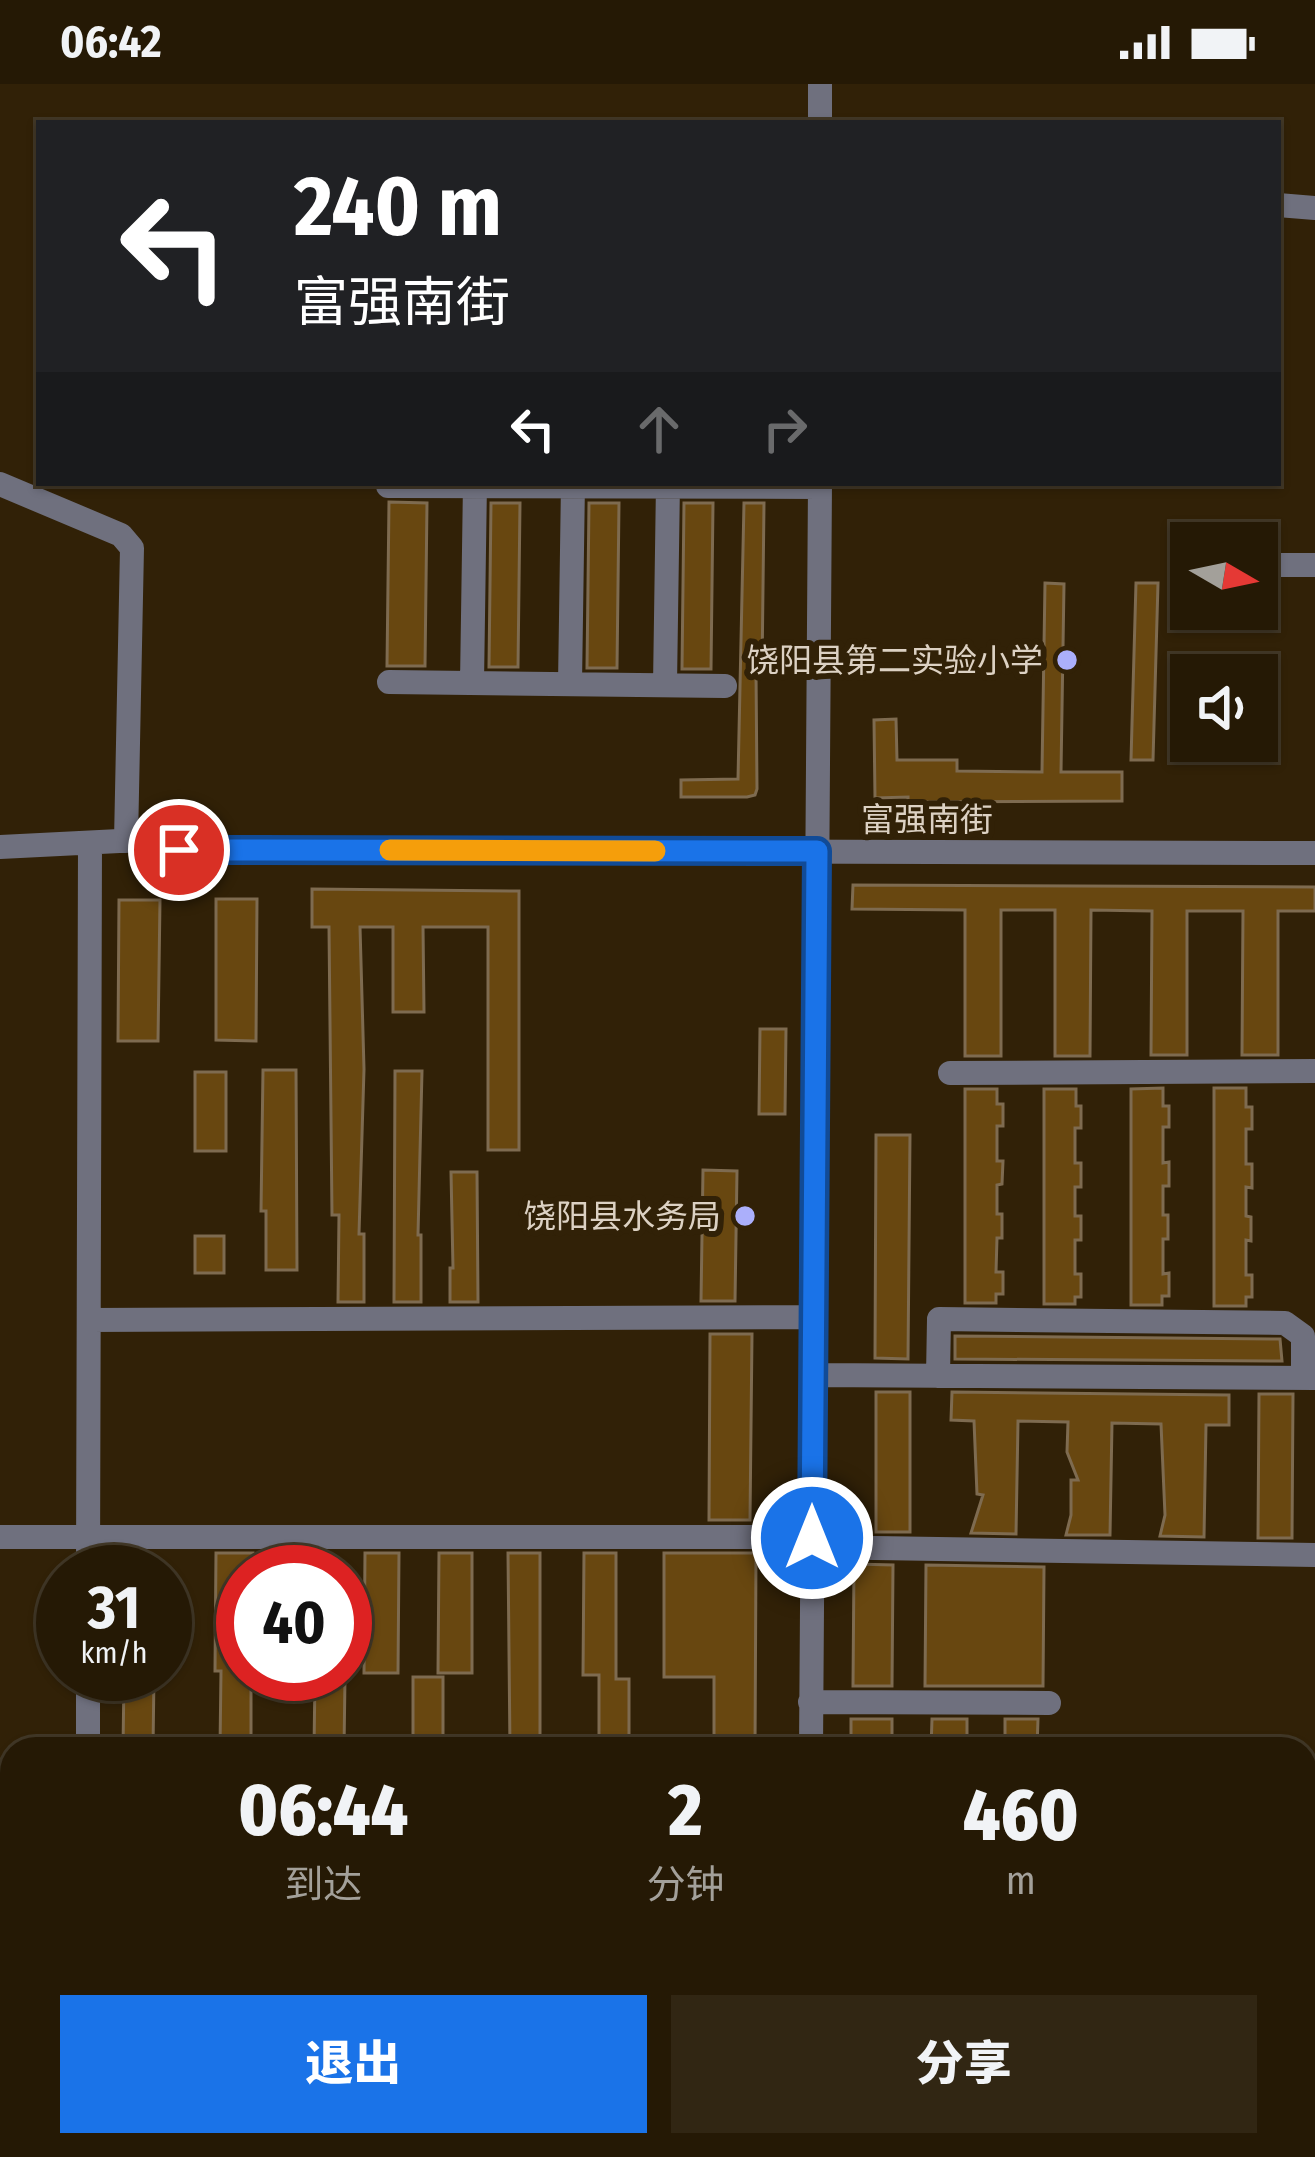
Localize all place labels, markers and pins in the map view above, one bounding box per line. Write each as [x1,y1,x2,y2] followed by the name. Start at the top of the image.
[746,641,1043,681] place label: 饶阳县第二实验小学
[1054,647,1080,673] marker: 饶阳县第二实验小学
[128,799,230,901] pin
[523,1197,721,1237] place label: 饶阳县水务局
[732,1203,758,1229] marker: 饶阳县水务局

